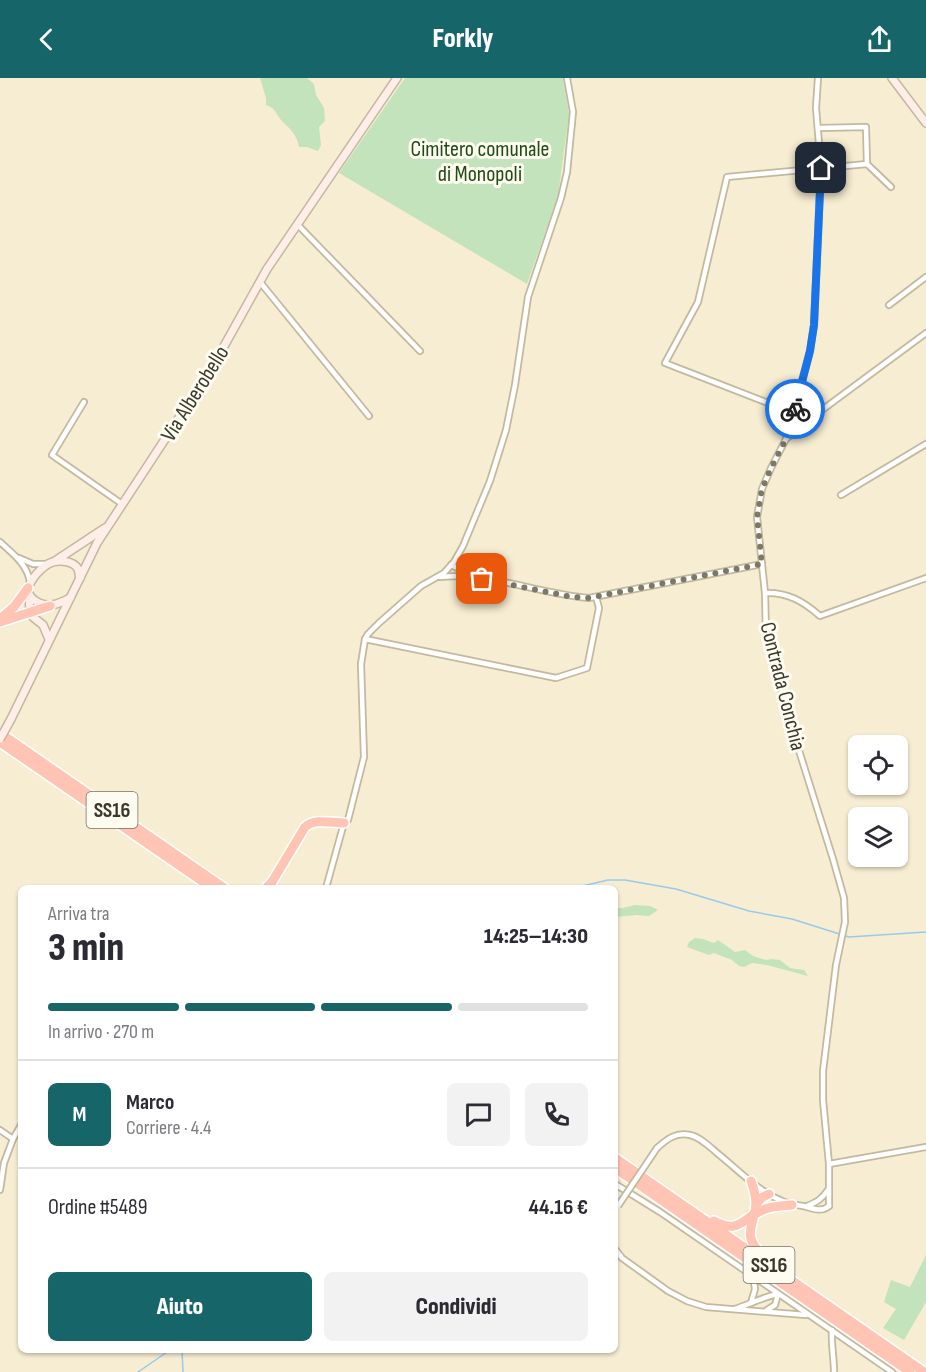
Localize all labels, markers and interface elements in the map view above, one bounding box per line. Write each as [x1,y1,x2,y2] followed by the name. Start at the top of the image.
[30,23,63,56] icon: back
[433,23,493,55] text: Forkly
[863,23,896,56] icon: share
[411,136,549,188] park label: Cimitero comunale di Monopoli
[795,142,846,193] pin
[804,151,837,184] icon: home
[155,341,235,447] street label: Via Alberobello
[765,379,825,439] courier
[779,393,812,426] icon: bike
[456,553,507,604] pin
[465,562,498,595] icon: bag
[754,619,812,753] street label: Contrada Conchia
[848,735,908,867] map controls
[848,735,908,795] button: locate
[86,792,138,828] road number: SS16
[848,807,908,867] button: layers
[48,902,110,926] text: Arriva tra
[484,923,588,950] text: 14:25–14:30
[48,925,124,972] text: 3 min
[48,1020,154,1044] text: In arrivo · 270 m
[447,1083,510,1146] button: chat
[525,1083,588,1146] button: phone
[126,1089,174,1116] text: Marco
[73,1101,86,1128] text: M
[126,1116,211,1140] text: Corriere · 4.4
[48,1194,147,1221] text: Ordine #5489
[529,1194,588,1221] text: 44.16 €
[744,1247,794,1283] road number: SS16
[48,1272,312,1341] button: Aiuto
[324,1272,588,1341] button: Condividi

